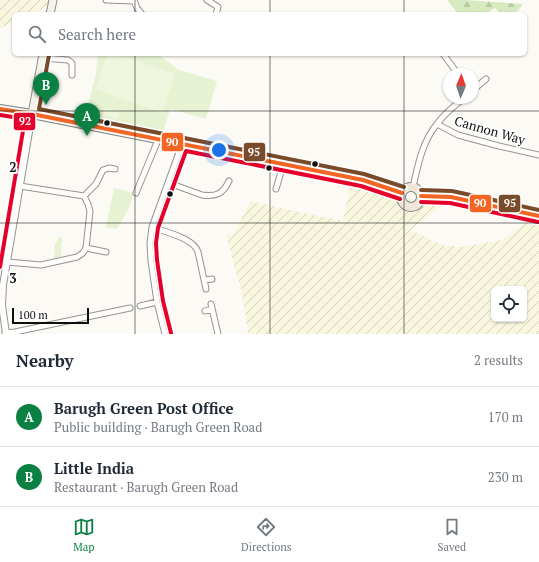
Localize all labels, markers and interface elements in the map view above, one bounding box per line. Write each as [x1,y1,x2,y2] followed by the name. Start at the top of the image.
[12,12,527,56] search box
[26,23,48,45] icon: search
[58,24,136,44] text: Search here
[443,68,479,104] north arrow
[33,72,59,105] pin: B
[74,103,100,136] pin: A
[452,111,528,149] street label: Cannon Way
[13,112,36,131] line badge: 92
[19,114,31,128] text: 92
[102,118,112,128] unlabelled marker
[161,132,184,152] line badge: 90
[166,135,178,149] text: 90
[209,140,229,160] your location
[243,142,266,162] line badge: 95
[248,145,260,159] text: 95
[9,158,17,176] text: 2
[310,159,320,169] unlabelled marker
[264,163,274,173] unlabelled marker
[165,189,175,199] unlabelled marker
[469,194,492,213] line badge: 90
[498,194,521,213] line badge: 95
[474,196,486,210] text: 90
[504,196,516,210] text: 95
[9,269,17,287] text: 3
[491,286,527,322] map controls
[491,286,527,322] button: locate
[12,306,89,325] scale bar
[18,308,48,322] text: 100 m
[16,349,74,372] text: Nearby
[474,351,523,369] text: 2 results
[54,398,234,418] text: Barugh Green Post Office
[24,408,34,426] text: A
[488,408,523,426] text: 170 m
[54,418,262,436] text: Public building · Barugh Green Road
[54,458,134,478] text: Little India
[25,468,33,486] text: B
[488,468,523,486] text: 230 m
[54,478,238,496] text: Restaurant · Barugh Green Road
[73,516,95,554] tab: Map
[241,516,292,554] tab: Directions
[438,516,466,554] tab: Saved

